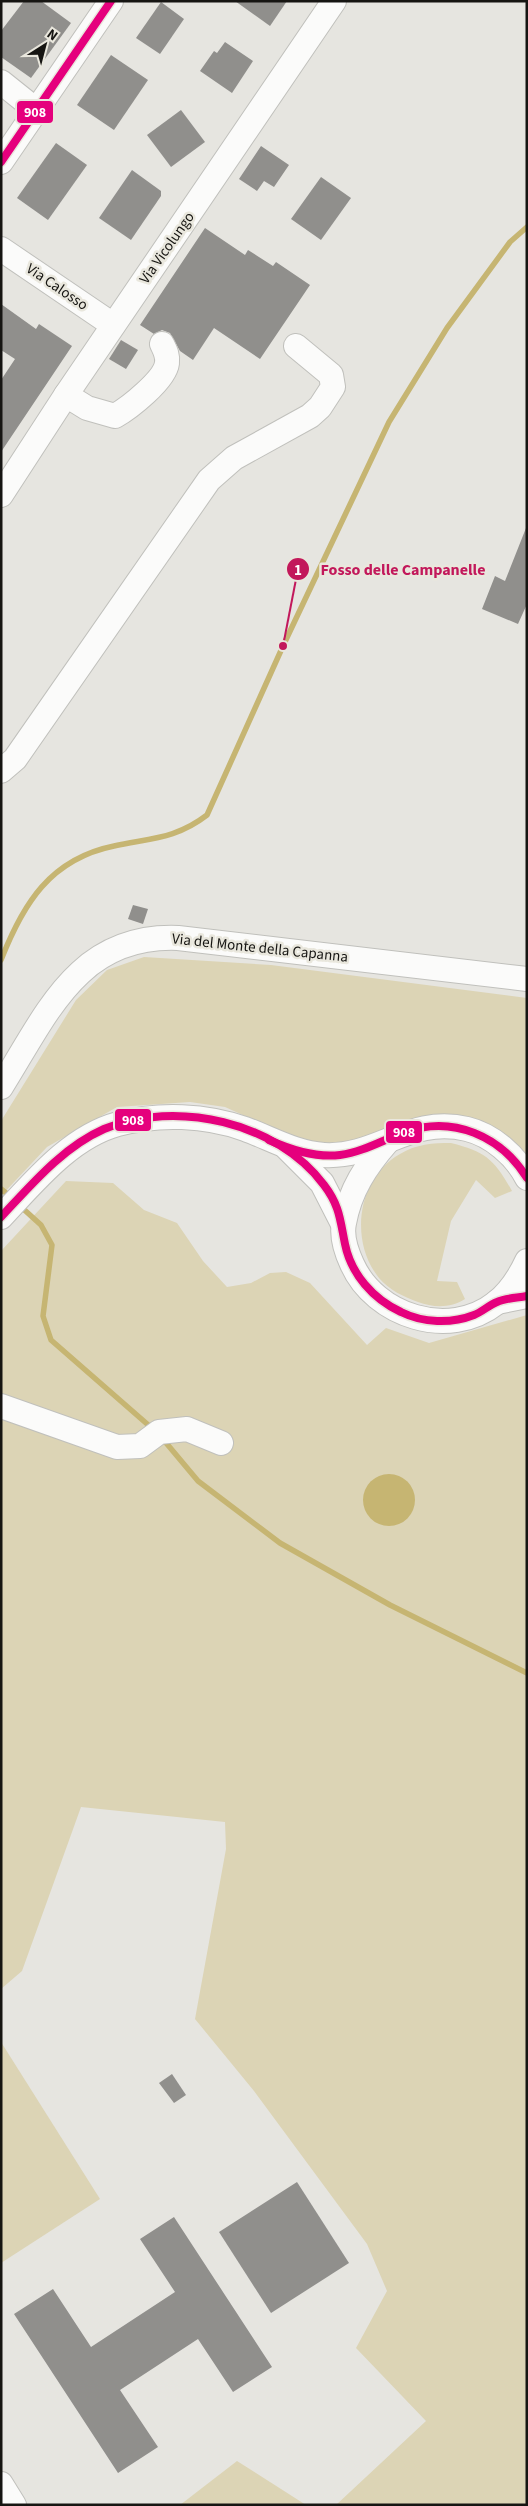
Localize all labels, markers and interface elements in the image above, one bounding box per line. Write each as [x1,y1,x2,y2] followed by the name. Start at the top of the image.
[20,20,70,70] north arrow
[42,24,62,46] text: N
[16,100,54,124] line badge: 908
[24,103,46,123] text: 908
[134,208,200,288] street label: Via Vicolungo
[22,259,92,315] street label: Via Calosso
[285,554,495,585] callout: Fosso delle Campanelle
[320,559,486,581] text: Fosso delle Campanelle
[294,560,302,581] text: 1
[171,928,349,968] street label: Via del Monte della Capanna
[114,1108,152,1132] line badge: 908
[122,1111,144,1131] text: 908
[385,1120,423,1144] line badge: 908
[393,1123,415,1143] text: 908

